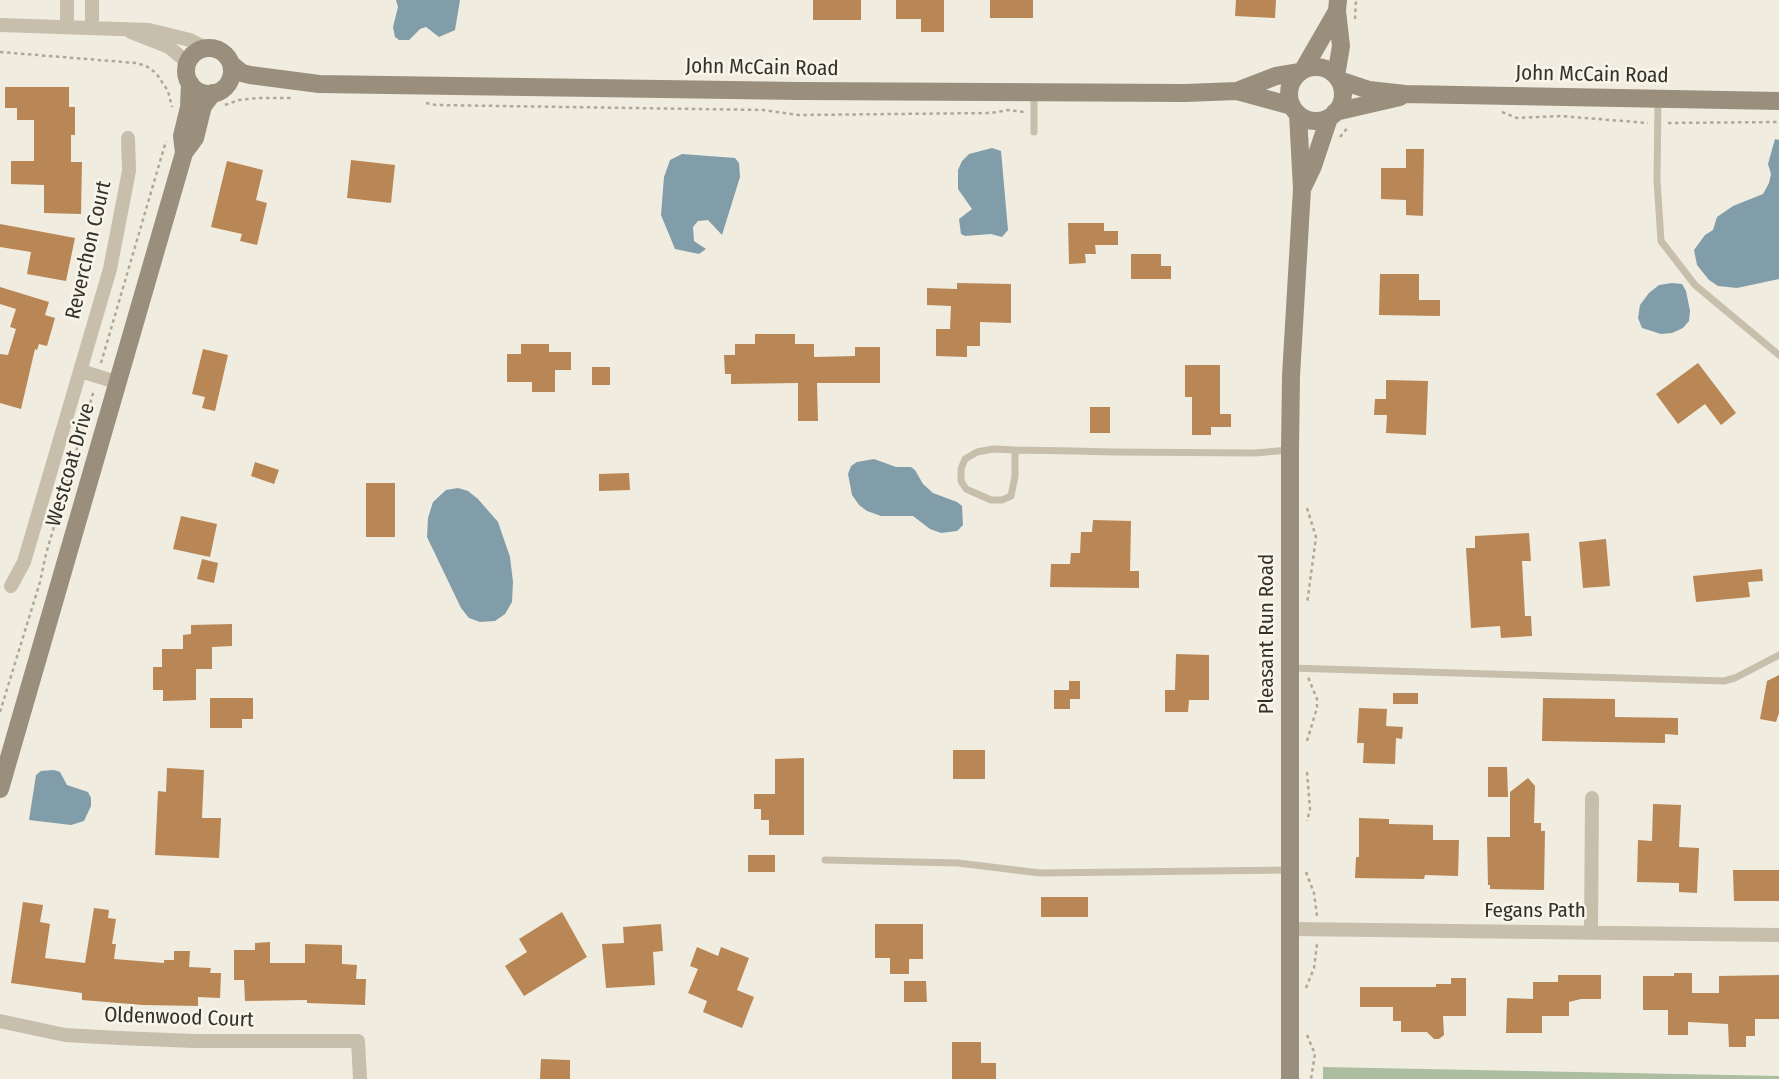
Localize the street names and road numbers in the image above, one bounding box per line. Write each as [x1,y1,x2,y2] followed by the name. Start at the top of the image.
[685,54,839,82] street label: John McCain Road
[1515,61,1669,89] street label: John McCain Road
[61,178,117,322] street label: Reverchon Court
[41,400,101,530] street label: Westcoat Drive
[1254,554,1280,714] street label: Pleasant Run Road
[1484,898,1586,924] street label: Fegans Path
[104,1003,254,1033] street label: Oldenwood Court

